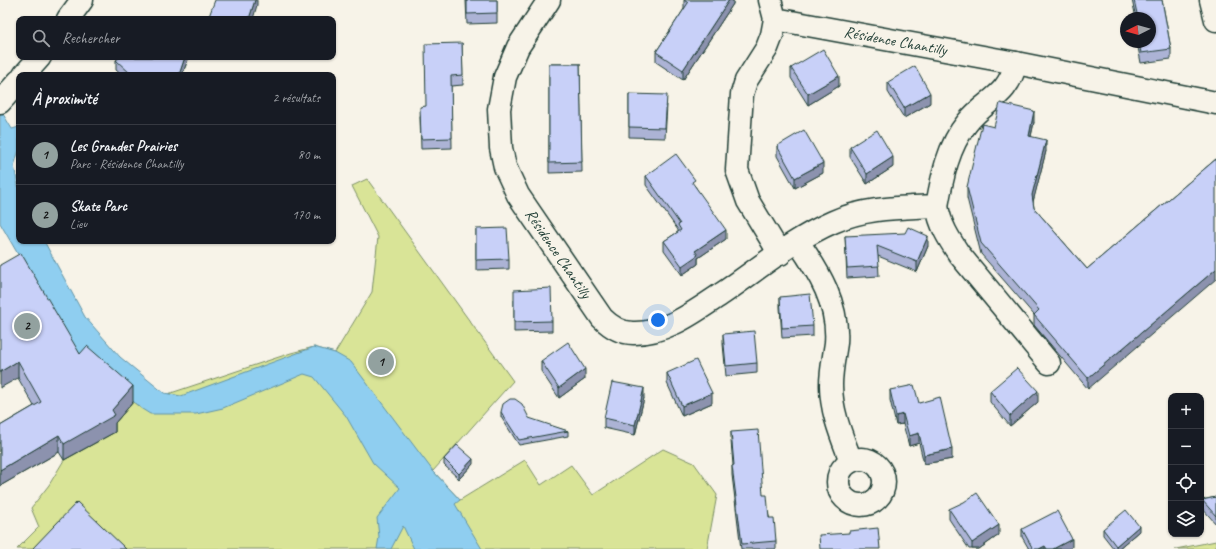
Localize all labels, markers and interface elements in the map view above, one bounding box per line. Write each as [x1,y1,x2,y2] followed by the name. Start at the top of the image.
[1120,12,1156,48] north arrow
[16,16,336,60] search box
[842,22,950,60] street label: Résidence Chantilly
[30,27,52,49] icon: search
[62,29,120,48] text: Rechercher
[32,88,97,109] text: À proximité
[272,90,320,106] text: 2 résultats
[70,137,177,156] text: Les Grandes Prairies
[42,147,48,163] text: 1
[298,147,320,163] text: 80 m
[70,156,184,172] text: Parc · Résidence Chantilly
[70,197,127,216] text: Skate Parc
[521,205,597,304] street label: Résidence Chantilly
[42,207,48,223] text: 2
[292,207,320,223] text: 170 m
[70,216,87,232] text: Lieu
[648,310,668,330] your location
[14,311,40,341] pin: 2
[368,347,394,377] pin: 1
[1168,393,1204,537] map controls
[1168,393,1204,429] button: +
[1168,429,1204,465] button: −
[1168,465,1204,501] button: locate
[1168,501,1204,537] button: layers

